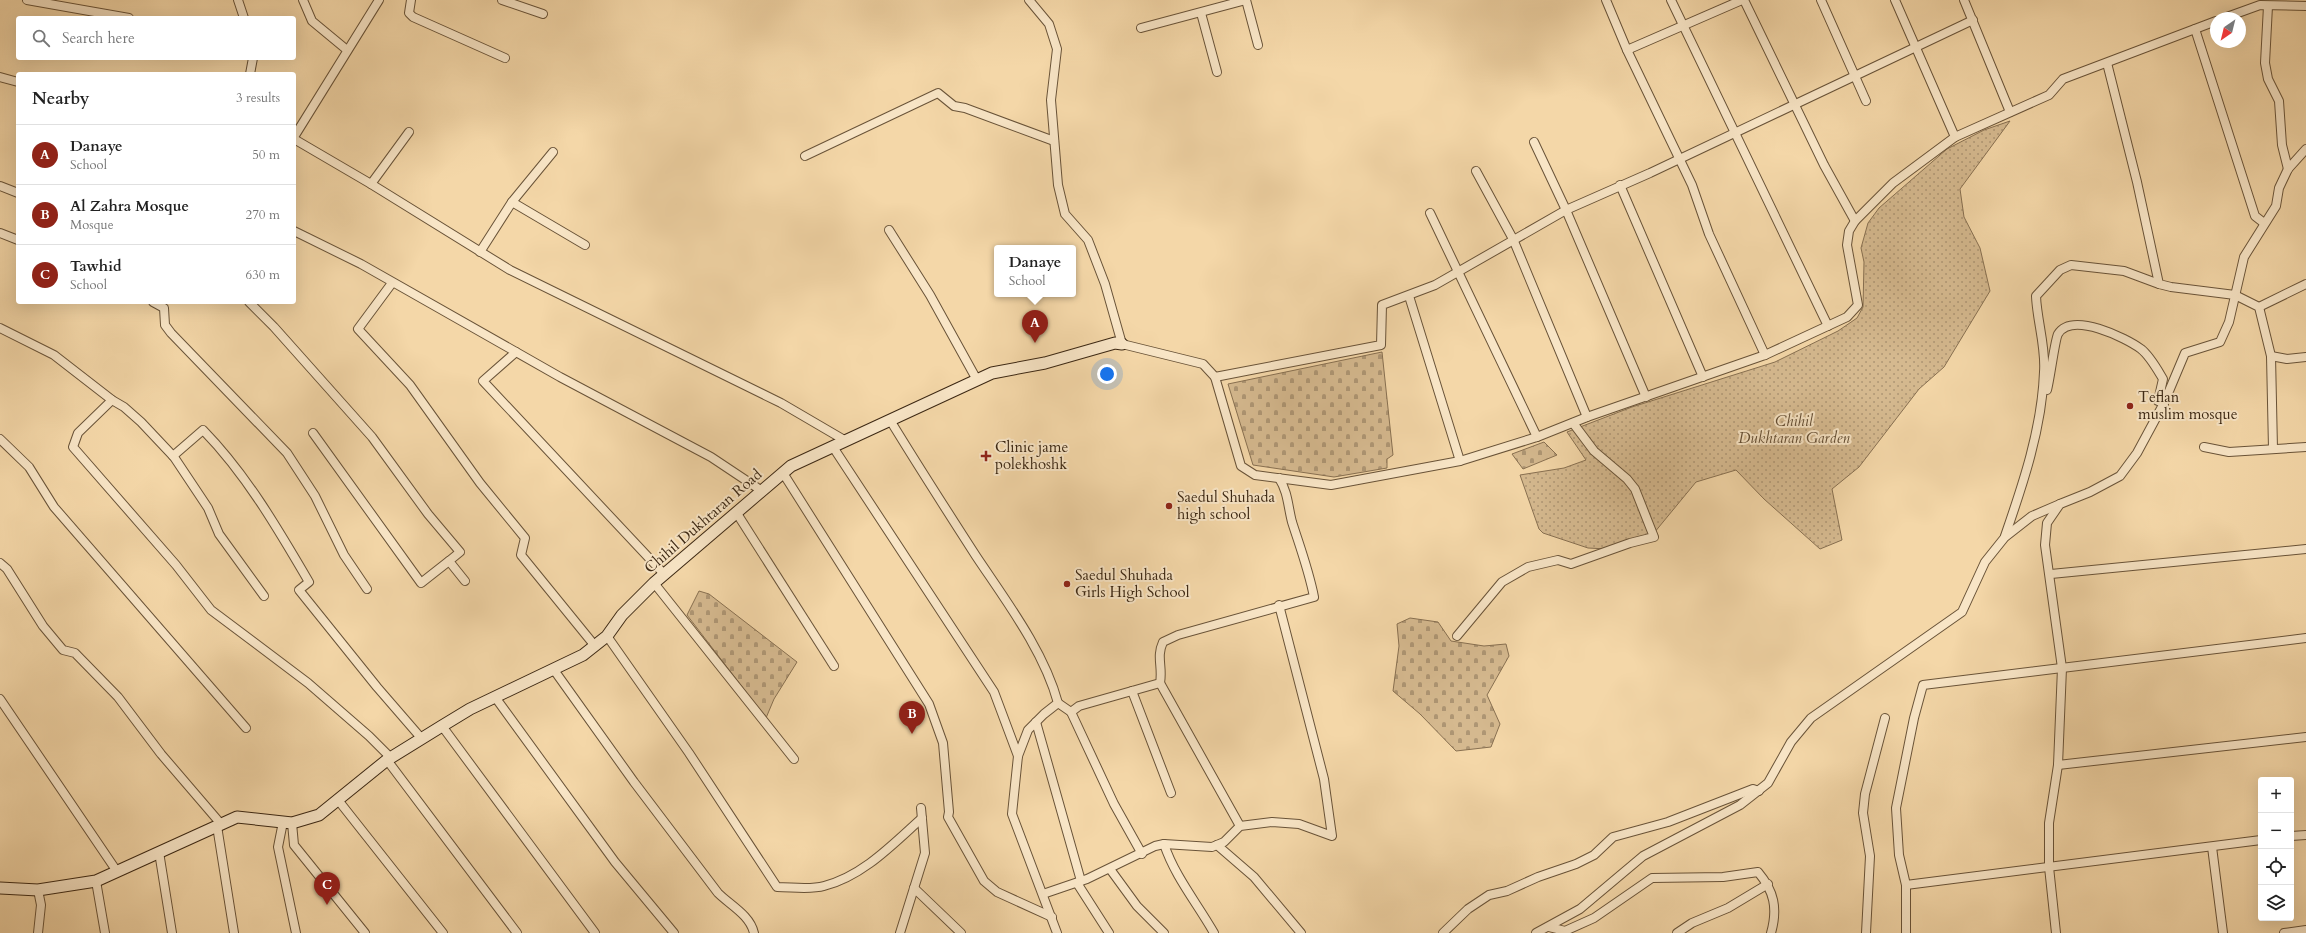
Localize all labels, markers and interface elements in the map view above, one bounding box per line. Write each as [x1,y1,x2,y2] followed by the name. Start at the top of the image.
[2210,12,2246,48] north arrow
[16,16,296,60] search box
[30,27,52,49] icon: search
[62,28,135,48] text: Search here
[32,87,89,110] text: Nearby
[236,89,280,107] text: 3 results
[70,136,123,156] text: Danaye
[40,146,50,164] text: A
[252,146,280,164] text: 50 m
[70,156,107,174] text: School
[70,196,189,216] text: Al Zahra Mosque
[40,206,50,224] text: B
[246,206,280,224] text: 270 m
[70,216,114,234] text: Mosque
[994,245,1076,297] popup
[1009,252,1061,272] text: Danaye
[70,256,122,276] text: Tawhid
[40,266,50,284] text: C
[246,266,280,284] text: 630 m
[1009,272,1046,290] text: School
[70,276,107,294] text: School
[1022,310,1048,343] pin: A
[1097,364,1117,384] your location
[2138,387,2238,424] place label: Teflan muslim mosque
[2125,401,2135,411] marker: Teflan muslim mosque
[1738,411,1850,448] park label: Chihil Dukhtaran Garden
[995,437,1069,474] place label: Clinic jame polekhoshk
[980,450,992,462] marker: Clinic jame polekhoshk
[640,464,766,578] street label: Chihil Dukhtaran Road
[1177,487,1276,524] place label: Saedul Shuhada high school
[1164,501,1174,511] marker: Saedul Shuhada high school
[1075,565,1190,602] place label: Saedul Shuhada Girls High School
[1062,579,1072,589] marker: Saedul Shuhada Girls High School
[899,701,925,734] pin: B
[2258,777,2294,921] map controls
[2258,777,2294,813] button: +
[2258,813,2294,849] button: −
[2258,849,2294,885] button: locate
[314,872,340,905] pin: C
[2258,885,2294,921] button: layers

